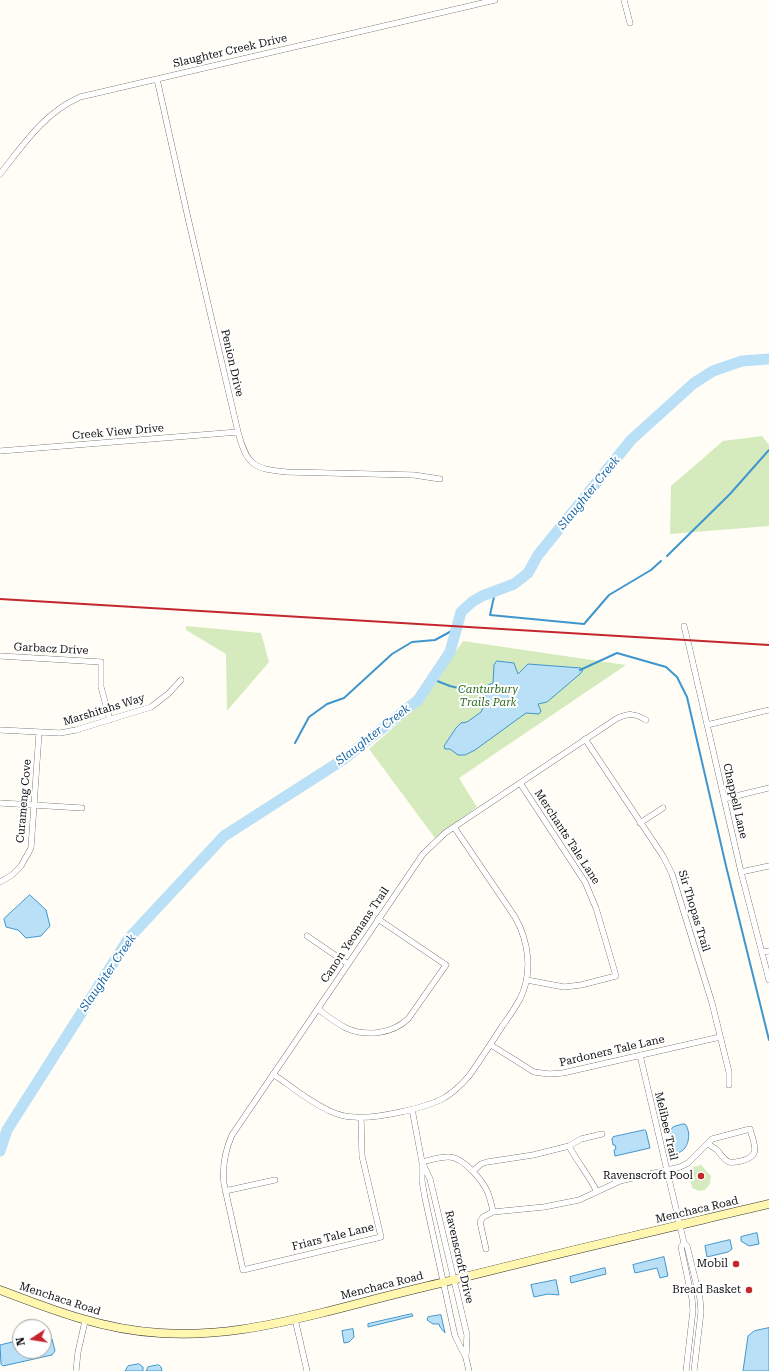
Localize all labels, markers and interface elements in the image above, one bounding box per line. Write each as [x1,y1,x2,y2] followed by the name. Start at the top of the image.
[172,31,288,71] street label: Slaughter Creek Drive
[218,328,246,398] street label: Penion Drive
[72,421,164,443] street label: Creek View Drive
[555,453,623,533] water label: Slaughter Creek
[13,640,89,658] street label: Garbacz Drive
[458,683,518,709] park label: Canturbury Trails Park
[62,691,146,729] street label: Marshitahs Way
[333,702,413,768] water label: Slaughter Creek
[14,759,34,843] street label: Curameng Cove
[720,762,750,840] street label: Chappell Lane
[531,787,603,887] street label: Merchants Tale Lane
[675,869,713,953] street label: Sir Thopas Trail
[318,885,392,985] street label: Canon Yeomans Trail
[77,932,139,1014] water label: Slaughter Creek
[558,1032,666,1070] street label: Pardoners Tale Lane
[652,1091,680,1161] street label: Melibee Trail
[603,1169,693,1183] place label: Ravenscroft Pool
[696,1171,706,1181] marker: Ravenscroft Pool
[654,1194,740,1226] street label: Menchaca Road
[442,1209,476,1305] street label: Ravenscroft Drive
[291,1220,375,1254] street label: Friars Tale Lane
[697,1257,728,1271] place label: Mobil
[731,1259,741,1269] marker: Mobil
[339,1269,425,1303] street label: Menchaca Road
[18,1280,102,1318] street label: Menchaca Road
[672,1283,741,1297] place label: Bread Basket
[744,1285,754,1295] marker: Bread Basket
[12,1319,52,1359] north arrow
[14,1336,28,1347] text: N

